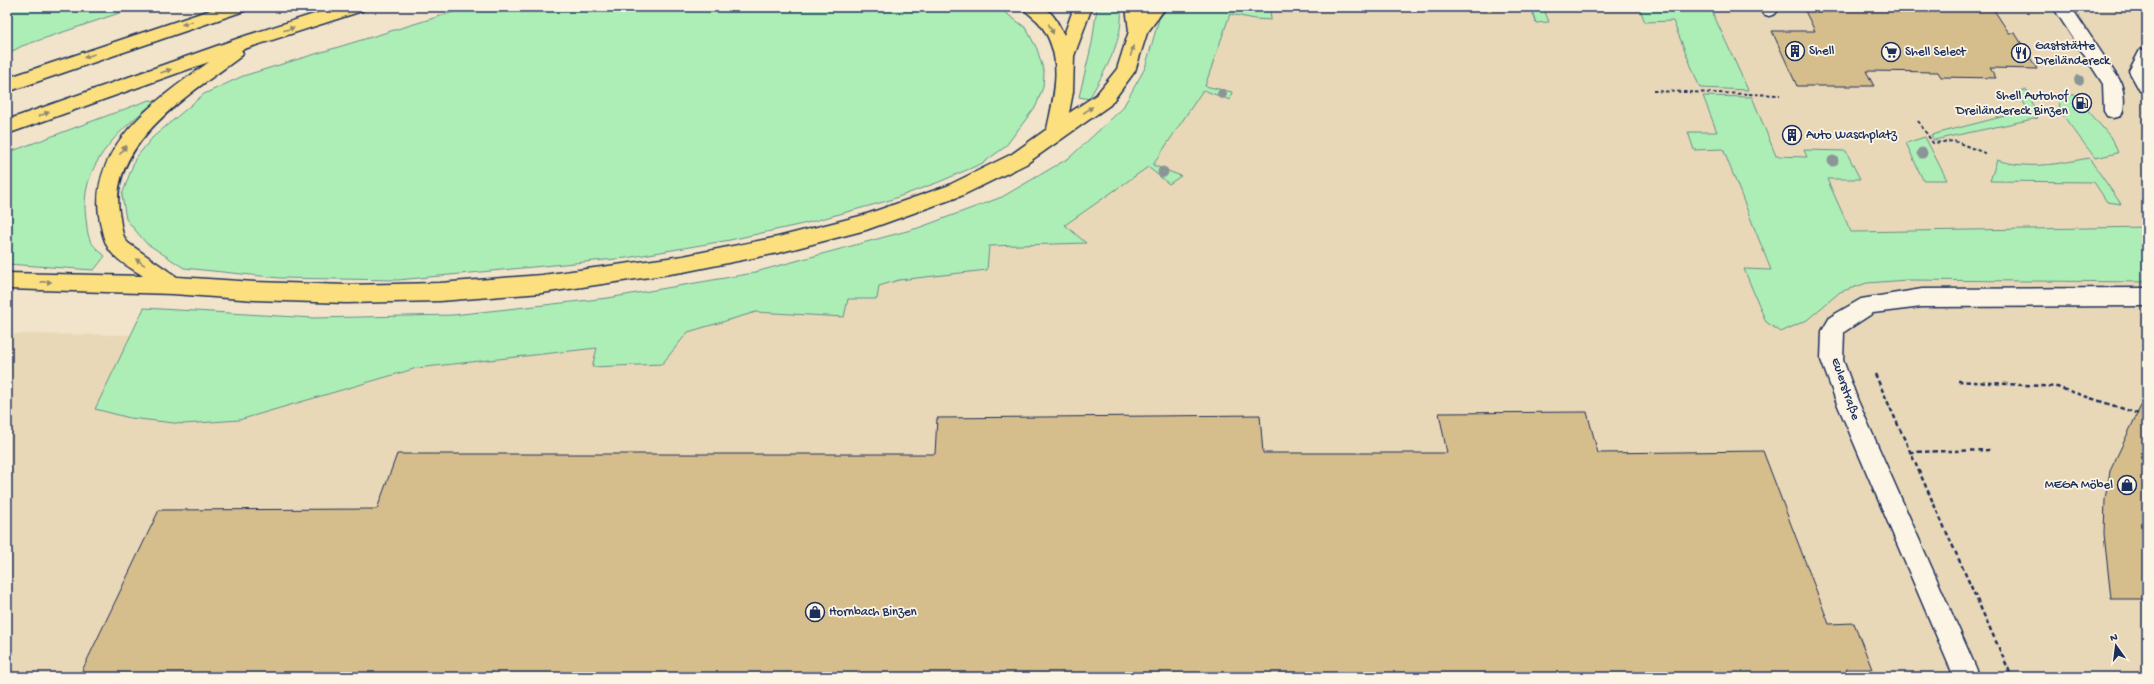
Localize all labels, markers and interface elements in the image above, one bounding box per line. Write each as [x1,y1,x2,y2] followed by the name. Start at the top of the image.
[181,21,193,27] one-way arrow
[1048,23,1054,35] one-way arrow
[283,25,295,31] one-way arrow
[2034,39,2111,69] place label: Gaststätte Dreiländereck
[1784,40,1806,62] building icon: Shell
[1880,41,1902,63] supermarket icon: Shell Select
[2010,42,2032,64] restaurant icon: Gaststätte Dreiländereck
[1809,44,1835,59] place label: Shell
[1129,45,1135,57] one-way arrow
[1905,45,1967,60] place label: Shell Select
[83,53,95,59] one-way arrow
[161,67,173,73] one-way arrow
[1955,89,2069,119] place label: Shell Autohof Dreiländereck Binzen
[2071,92,2093,114] fuel station icon: Shell Autohof Dreiländereck Binzen
[1083,106,1093,114] one-way arrow
[38,111,50,117] one-way arrow
[1781,124,1803,146] building icon: Auto Waschplatz
[1806,128,1898,143] place label: Auto Waschplatz
[119,144,127,155] one-way arrow
[135,258,146,266] one-way arrow
[40,279,53,285] one-way arrow
[1827,356,1863,422] street label: Eulerstraße
[2116,474,2138,496] shop icon: MEGA Möbel
[2045,478,2113,493] place label: MEGA Möbel
[804,601,826,623] shop icon: Hornbach Binzen
[829,605,918,620] place label: Hornbach Binzen
[2096,626,2136,666] north arrow
[2109,632,2119,645] text: N

